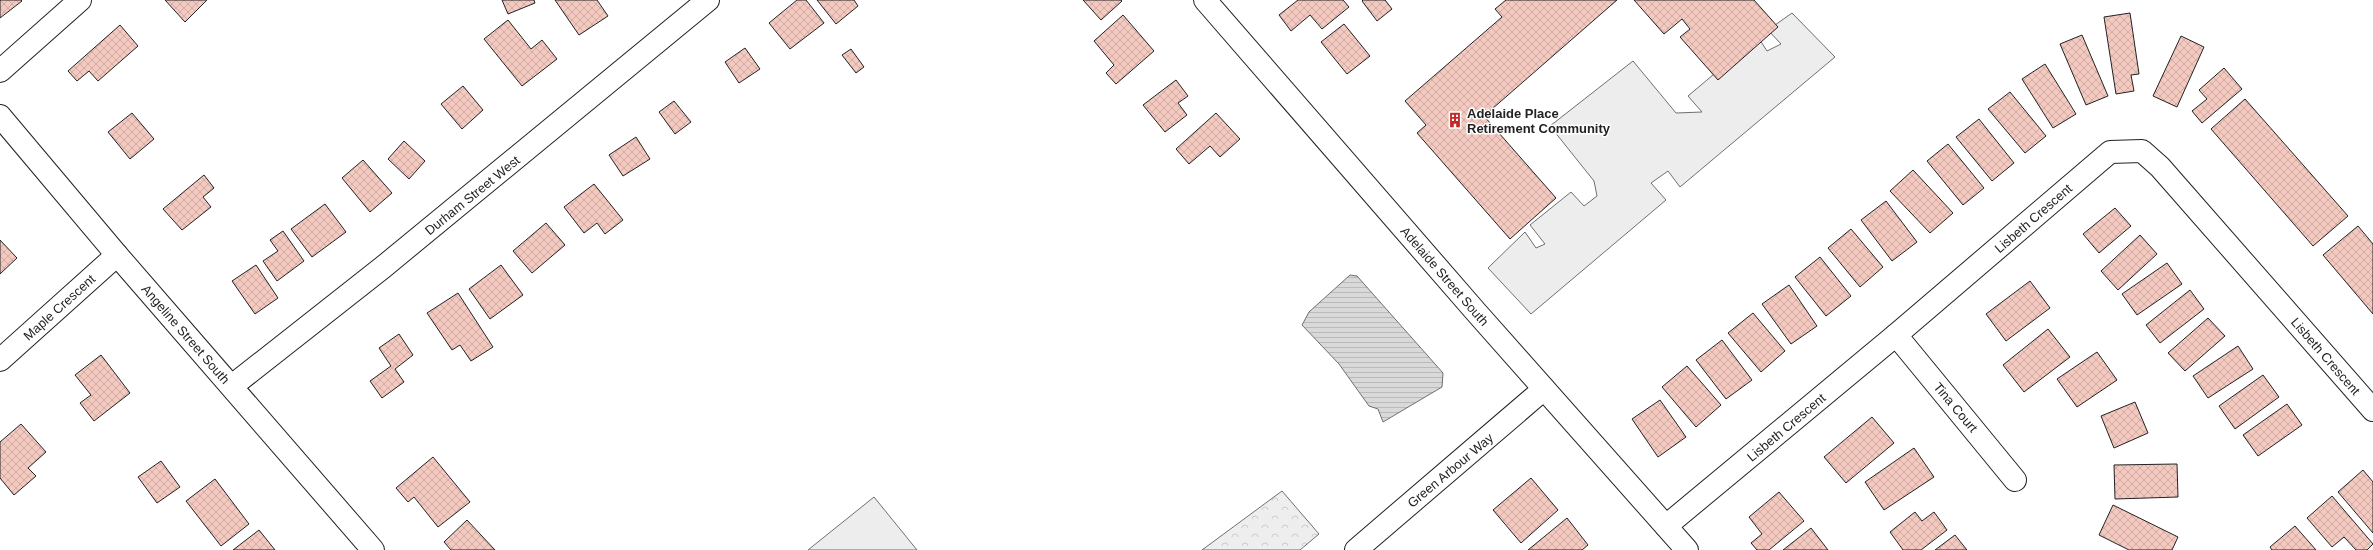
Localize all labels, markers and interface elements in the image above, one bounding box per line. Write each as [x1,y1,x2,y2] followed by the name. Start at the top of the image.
[1467,106,1611,136] place label: Adelaide Place Retirement Community
[1446,111,1464,129] building icon: Adelaide Place Retirement Community
[422,152,523,238] street label: Durham Street West
[1992,180,2075,256] street label: Lisbeth Crescent
[1397,224,1492,329] street label: Adelaide Street South
[20,271,98,343] street label: Maple Crescent
[138,282,233,387] street label: Angeline Street South
[2288,315,2364,398] street label: Lisbeth Crescent
[1931,379,1981,435] street label: Tina Court
[1744,390,1829,464] street label: Lisbeth Crescent
[1404,430,1497,511] street label: Green Arbour Way

